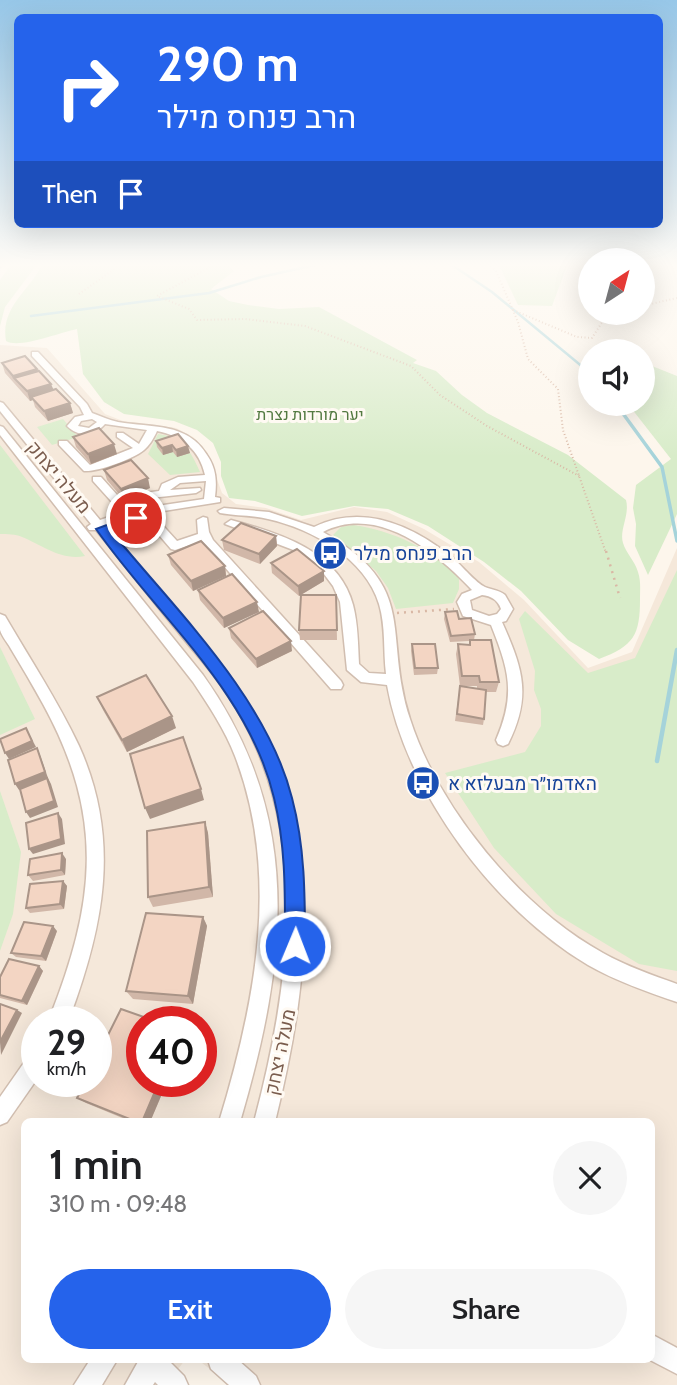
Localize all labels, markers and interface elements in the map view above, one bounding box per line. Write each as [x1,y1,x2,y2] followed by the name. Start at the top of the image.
[157,34,299,93] text: 290 m
[42,42,133,133] icon: right
[157,97,356,136] text: הרב פנחס מילר
[112,175,150,213] icon: arrive
[42,178,98,210] text: Then
[578,248,654,326] north arrow
[578,248,655,416] map controls
[578,339,655,416] button: sound
[256,405,364,424] park label: יער מורדות נצרת
[22,436,96,518] street label: מעלה יצחק
[106,488,166,548] pin
[117,499,155,537] icon: arrive
[311,534,349,572] bus stop icon: הרב פנחס מילר
[354,542,472,565] place label: הרב פנחס מילר
[404,764,442,802] bus stop icon: האדמו״ר מבעלזא א
[448,772,597,795] place label: האדמו״ר מבעלזא א
[258,909,332,983] position arrow
[126,1006,217,1097] speed limit sign: 40
[260,1007,300,1097] street label: מעלה יצחק
[47,1021,86,1064] text: 29
[47,1058,86,1080] text: km/h
[49,1138,143,1190] text: 1 min
[553,1141,627,1215] button: close
[49,1190,187,1218] text: 310 m · 09:48
[49,1269,331,1349] button: Exit
[345,1269,627,1349] button: Share

